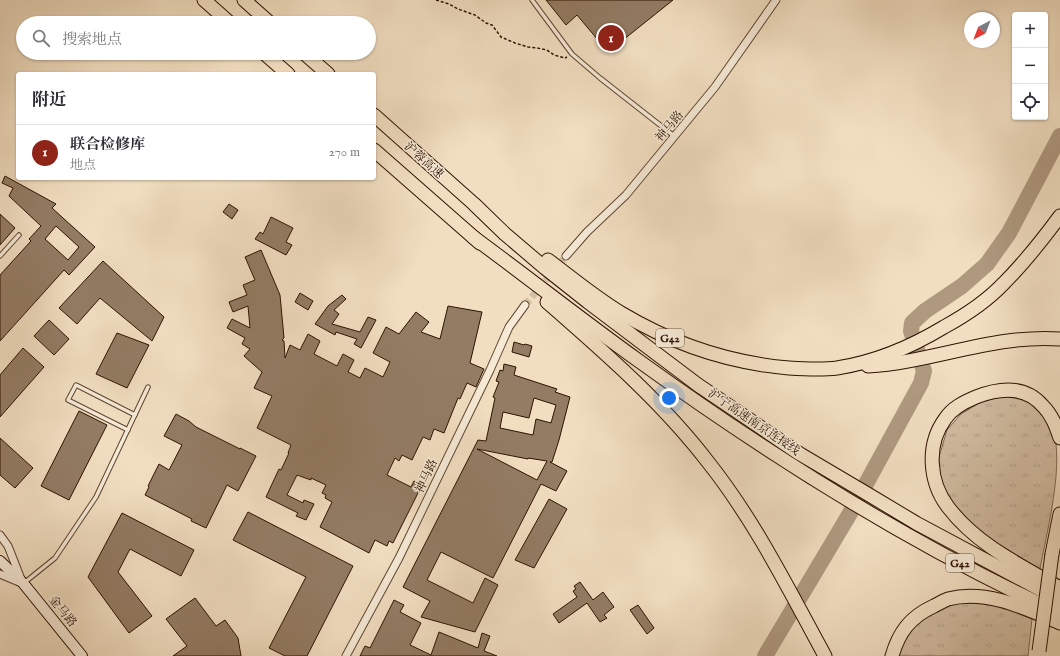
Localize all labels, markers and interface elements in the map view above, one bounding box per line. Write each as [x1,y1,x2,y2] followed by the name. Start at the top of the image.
[964,12,1000,48] north arrow
[1012,12,1048,120] map controls
[1012,12,1048,48] button: +
[16,16,376,60] search box
[598,23,624,53] pin: 1
[30,27,52,49] icon: search
[62,30,122,49] text: 搜索地点
[1012,48,1048,84] button: −
[1012,84,1048,120] button: locate
[32,90,66,111] text: 附近
[652,108,687,145] street label: 神马路
[70,135,145,154] text: 联合检修库
[401,139,447,182] street label: 沪蓉高速
[43,144,47,161] text: 1
[329,144,360,161] text: 270 m
[70,157,96,174] text: 地点
[656,329,684,347] road number: G42
[705,386,803,459] street label: 沪宁高速南京连接线
[659,388,679,408] your location
[412,457,441,496] street label: 神马路
[946,554,974,572] road number: G42
[45,593,80,630] street label: 金马路

